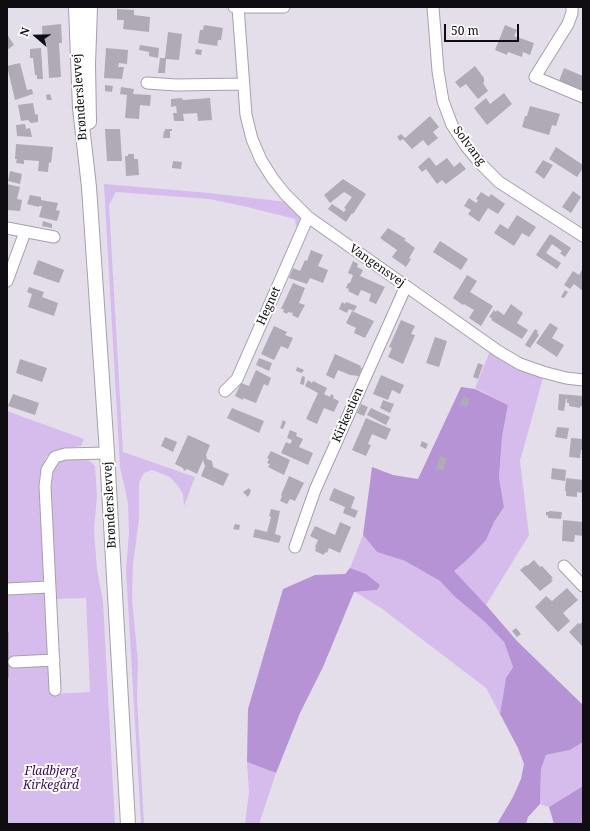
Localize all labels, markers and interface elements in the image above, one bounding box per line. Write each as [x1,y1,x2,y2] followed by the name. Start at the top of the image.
[16,16,56,56] north arrow
[446,16,521,42] scale bar
[451,22,479,39] text: 50 m
[16,25,33,38] text: N
[70,53,90,141] street label: Brønderslevvej
[450,124,488,168] street label: Solvang
[346,241,408,291] street label: Vangensvej
[254,284,284,328] street label: Hegnet
[329,385,367,445] street label: Kirkestien
[101,461,119,549] street label: Brønderslevvej
[23,765,79,793] park label: Fladbjerg Kirkegård

